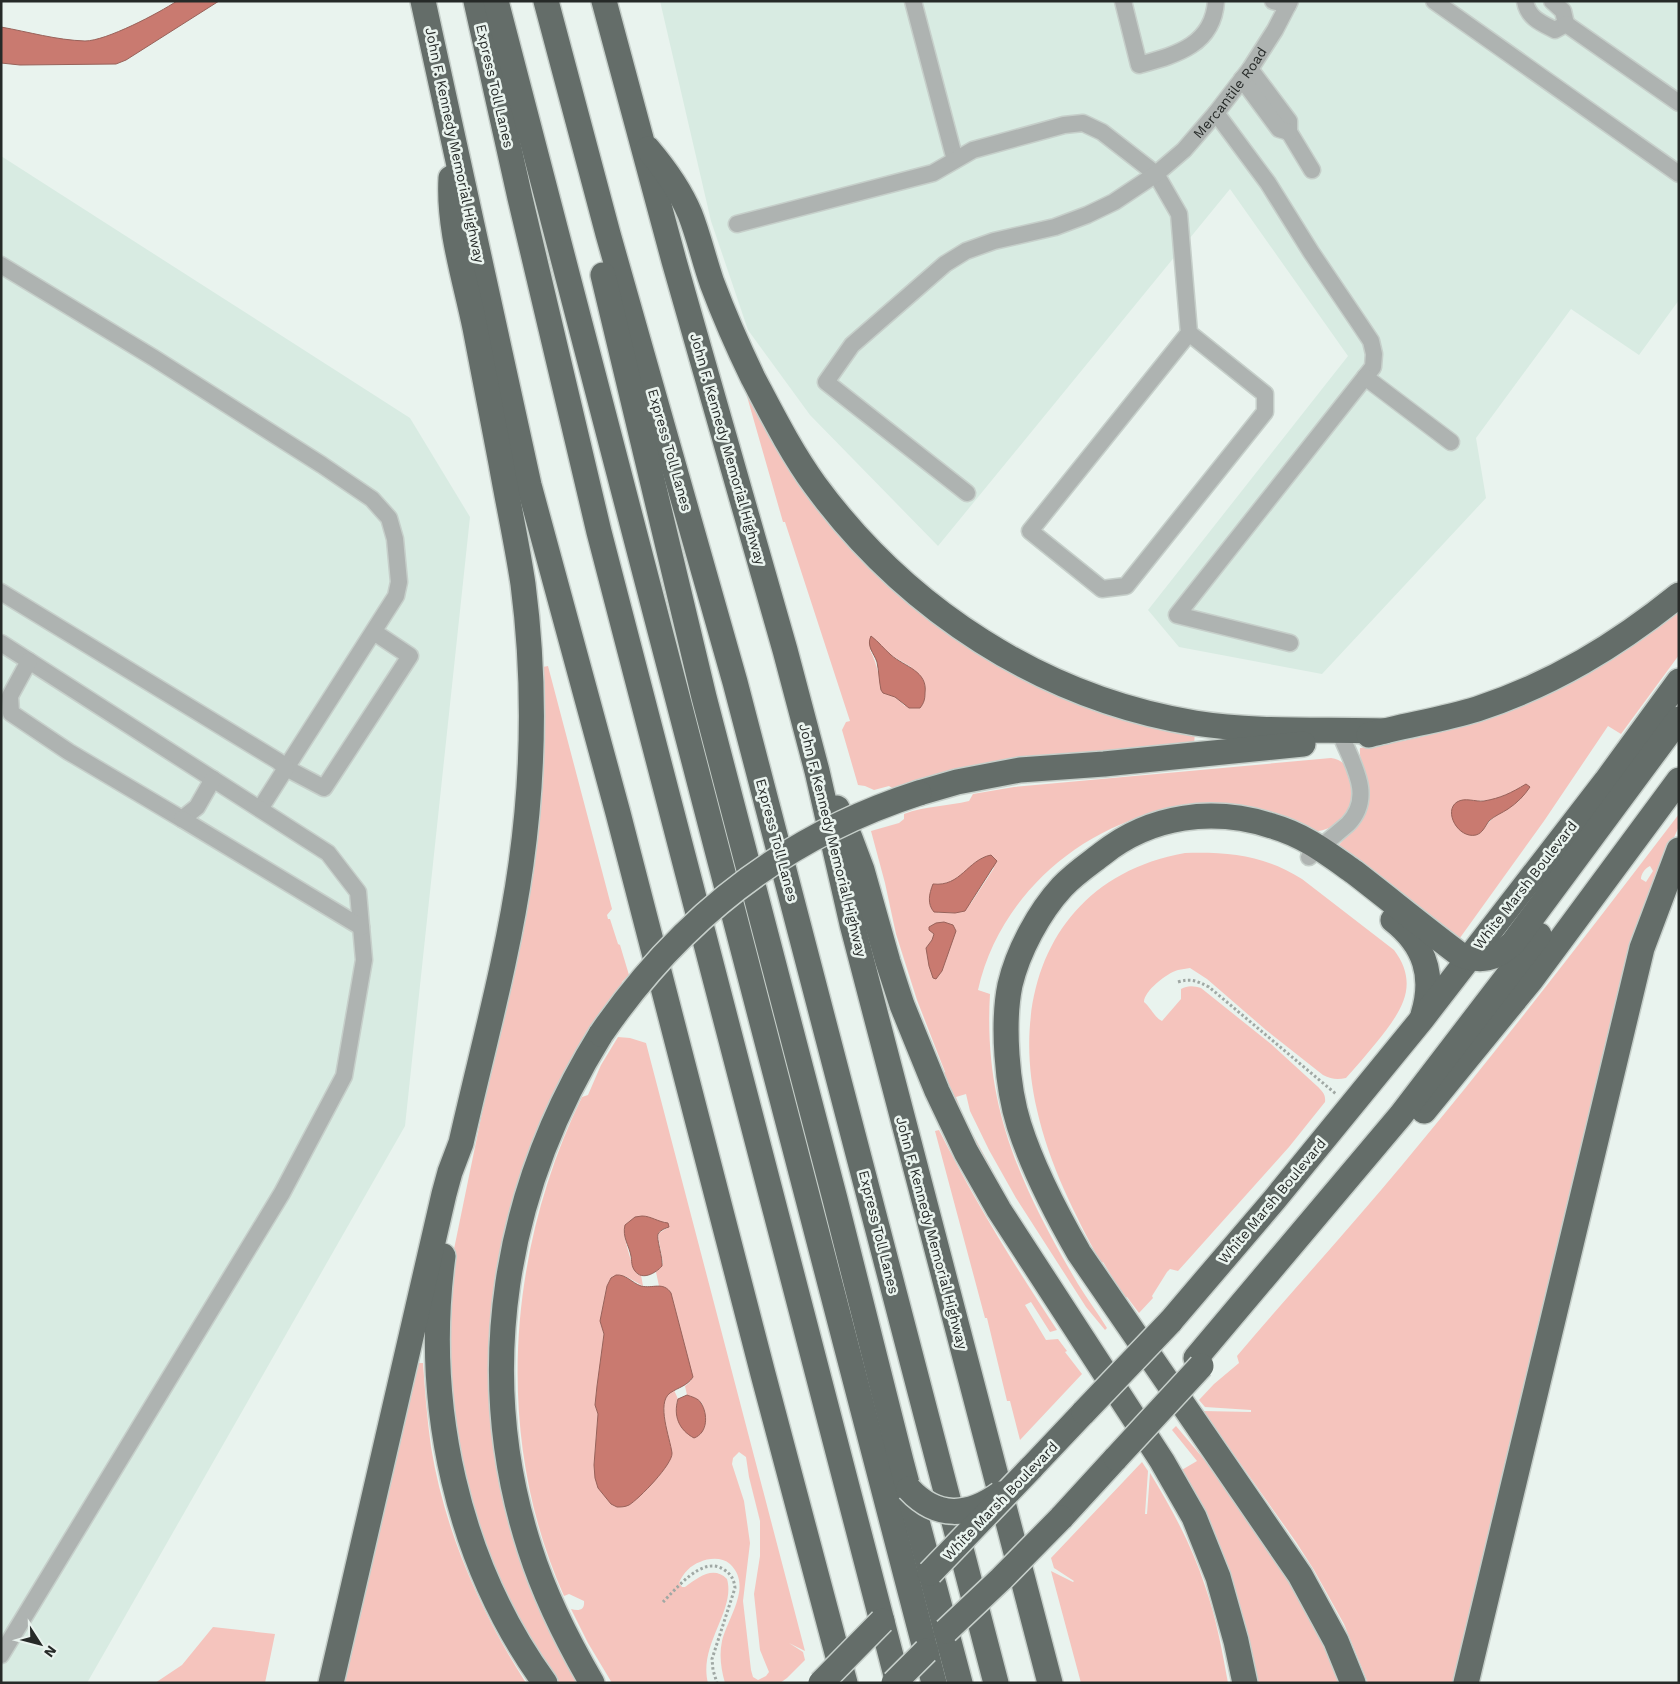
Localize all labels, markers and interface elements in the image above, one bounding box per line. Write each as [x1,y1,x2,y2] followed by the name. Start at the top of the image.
[473,23,517,149] street label: Express Toll Lanes
[422,26,488,265] street label: John F. Kennedy Memorial Highway
[1190,44,1270,142] street label: Mercantile Road
[687,331,769,567] street label: John F. Kennedy Memorial Highway
[645,387,695,513] street label: Express Toll Lanes
[796,722,870,959] street label: John F. Kennedy Memorial Highway
[753,777,801,903] street label: Express Toll Lanes
[1470,818,1580,952] street label: White Marsh Boulevard
[893,1115,971,1352] street label: John F. Kennedy Memorial Highway
[1215,1135,1329,1267] street label: White Marsh Boulevard
[856,1169,902,1295] street label: Express Toll Lanes
[939,1439,1061,1563] street label: White Marsh Boulevard
[15,1619,65,1669] north arrow
[41,1643,60,1661] text: N

